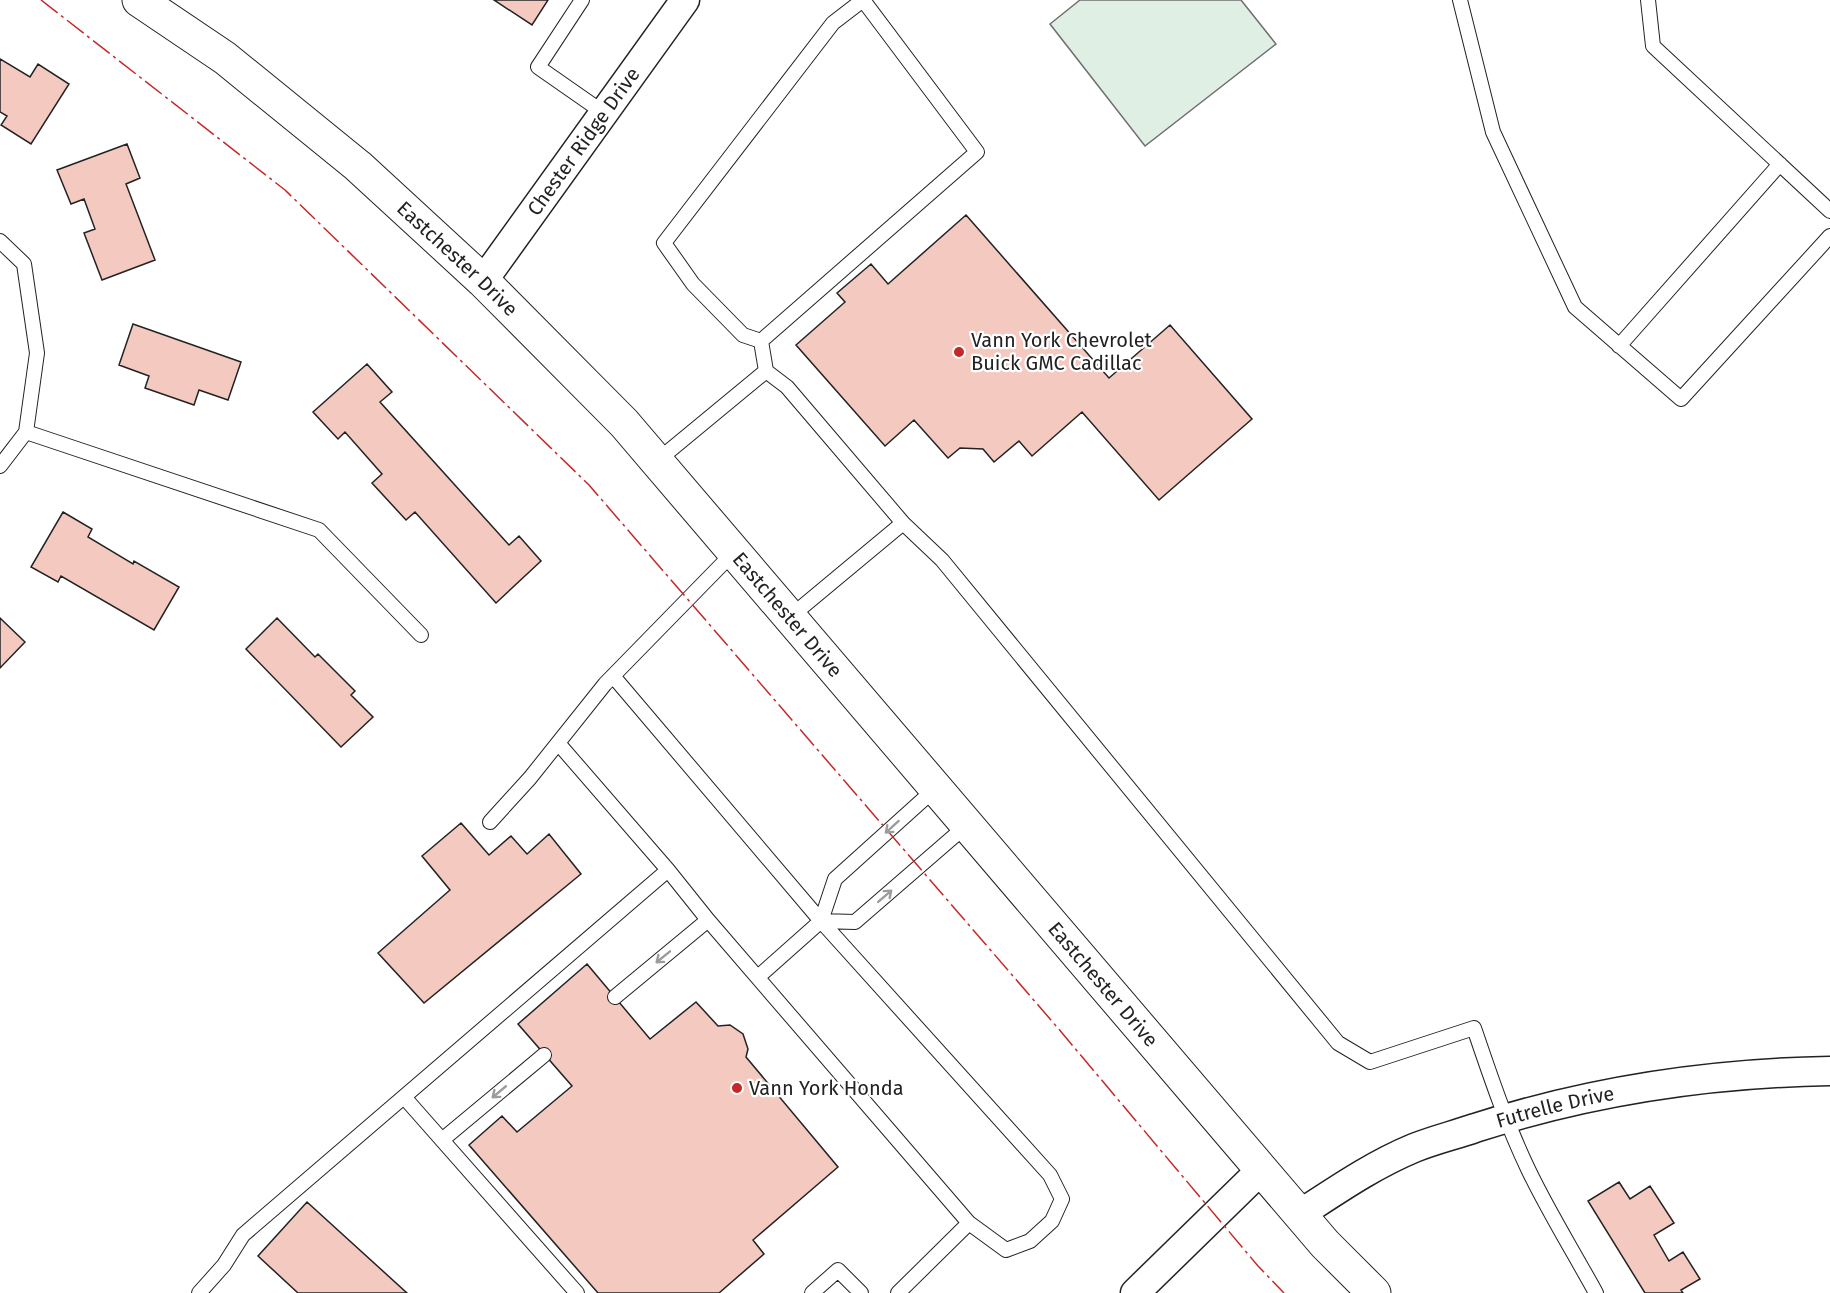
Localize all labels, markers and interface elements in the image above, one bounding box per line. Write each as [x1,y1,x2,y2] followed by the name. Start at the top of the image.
[522,63,645,220] street label: Chester Ridge Drive
[392,196,523,321] street label: Eastchester Drive
[971,328,1153,375] place label: Vann York Chevrolet Buick GMC Cadillac
[952,345,966,359] marker: Vann York Chevrolet Buick GMC Cadillac
[728,547,848,682] street label: Eastchester Drive
[885,820,900,834] one-way arrow
[877,889,892,903] one-way arrow
[1043,917,1163,1052] street label: Eastchester Drive
[655,951,671,964] one-way arrow
[749,1076,904,1100] place label: Vann York Honda
[730,1081,744,1095] marker: Vann York Honda
[1493,1081,1616,1133] street label: Futrelle Drive
[492,1085,507,1099] one-way arrow

